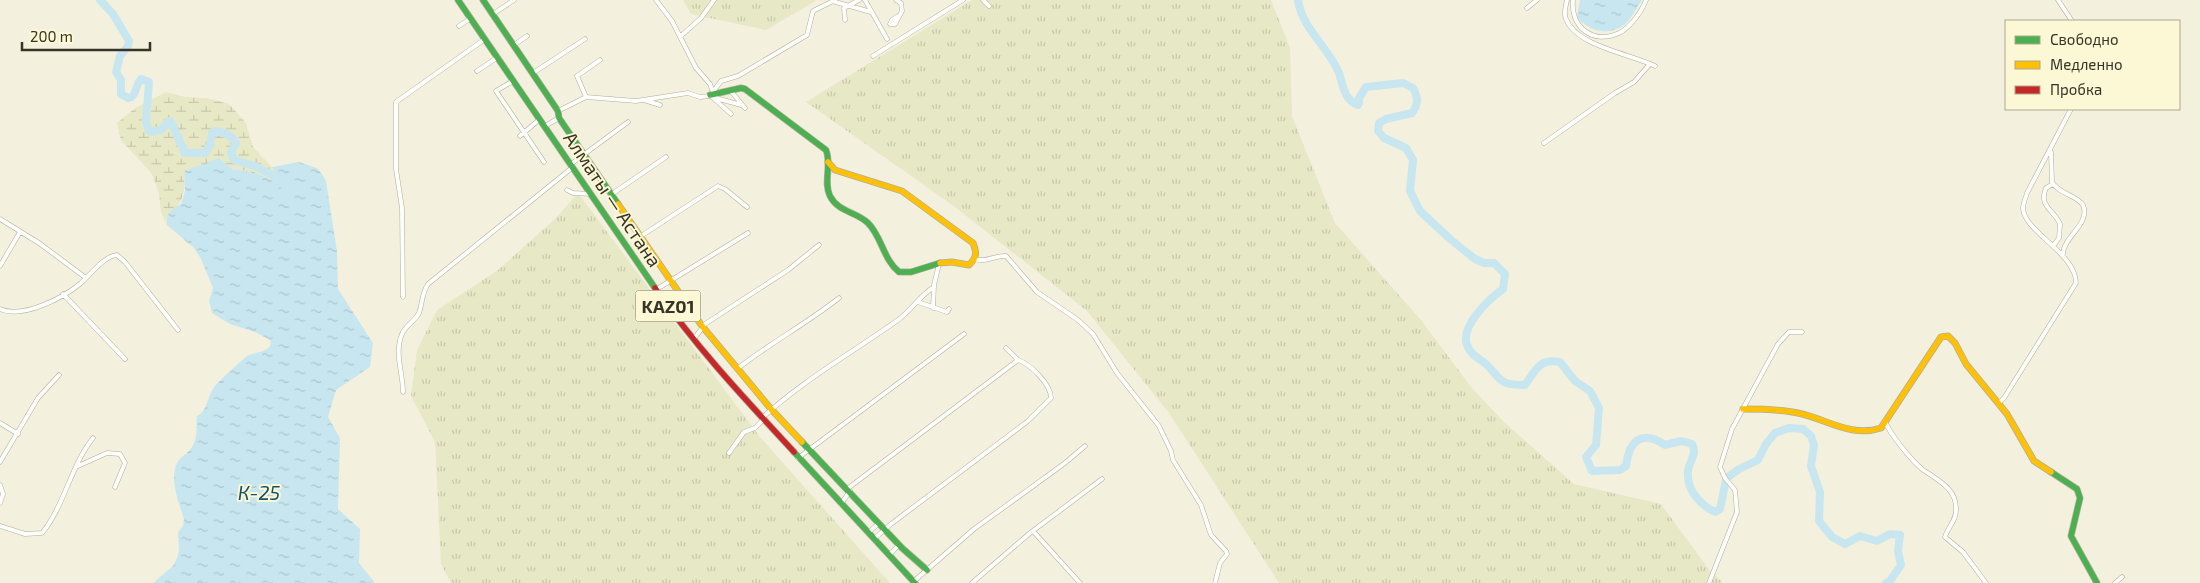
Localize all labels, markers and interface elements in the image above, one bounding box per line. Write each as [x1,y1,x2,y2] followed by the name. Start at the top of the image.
[22,20,150,52] scale bar
[2005,20,2180,110] legend
[30,27,73,45] text: 200 m
[2050,30,2119,48] text: Свободно
[2050,55,2123,73] text: Медленно
[2050,80,2102,98] text: Пробка
[559,127,667,271] street label: Алматы — Астана
[636,290,700,322] road number: KАZ01
[238,480,281,504] water label: К-25

